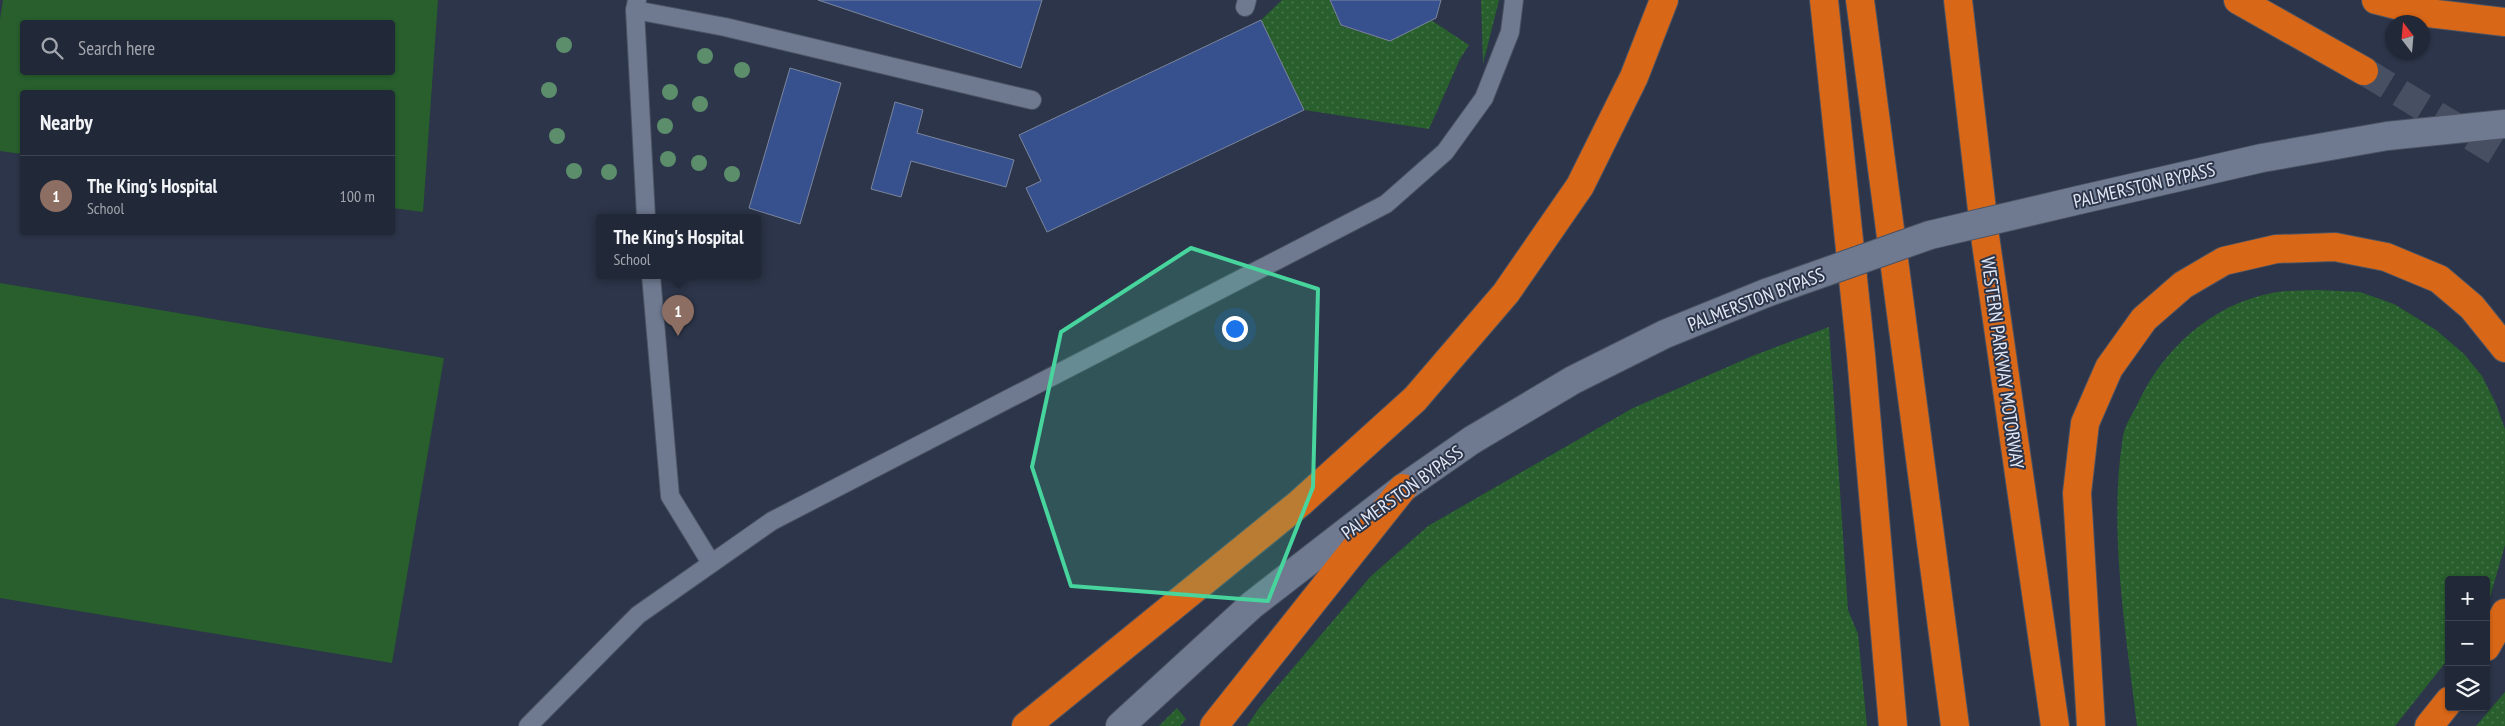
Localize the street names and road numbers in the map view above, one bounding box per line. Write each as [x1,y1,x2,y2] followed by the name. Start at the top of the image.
[2071,157,2217,213] street label: PALMERSTON BYPASS
[1976,255,2030,471] street label: WESTERN PARKWAY MOTORWAY
[1684,262,1828,336] street label: PALMERSTON BYPASS
[1336,440,1468,544] street label: PALMERSTON BYPASS

